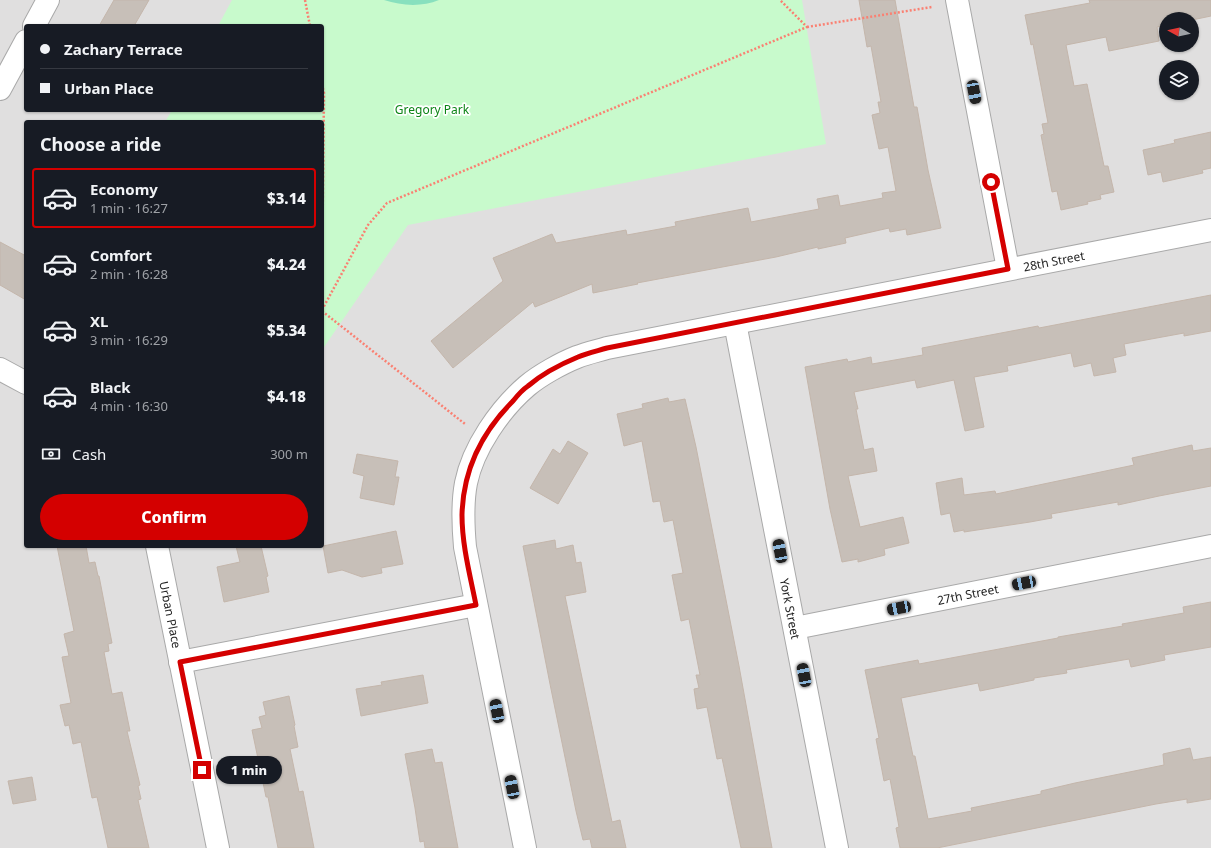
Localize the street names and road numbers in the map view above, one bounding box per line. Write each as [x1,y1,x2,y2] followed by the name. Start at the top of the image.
[1022,246,1087,275] street label: 28th Street
[776,577,805,641] street label: York Street
[936,579,1000,608] street label: 27th Street
[156,580,186,650] street label: Urban Place

